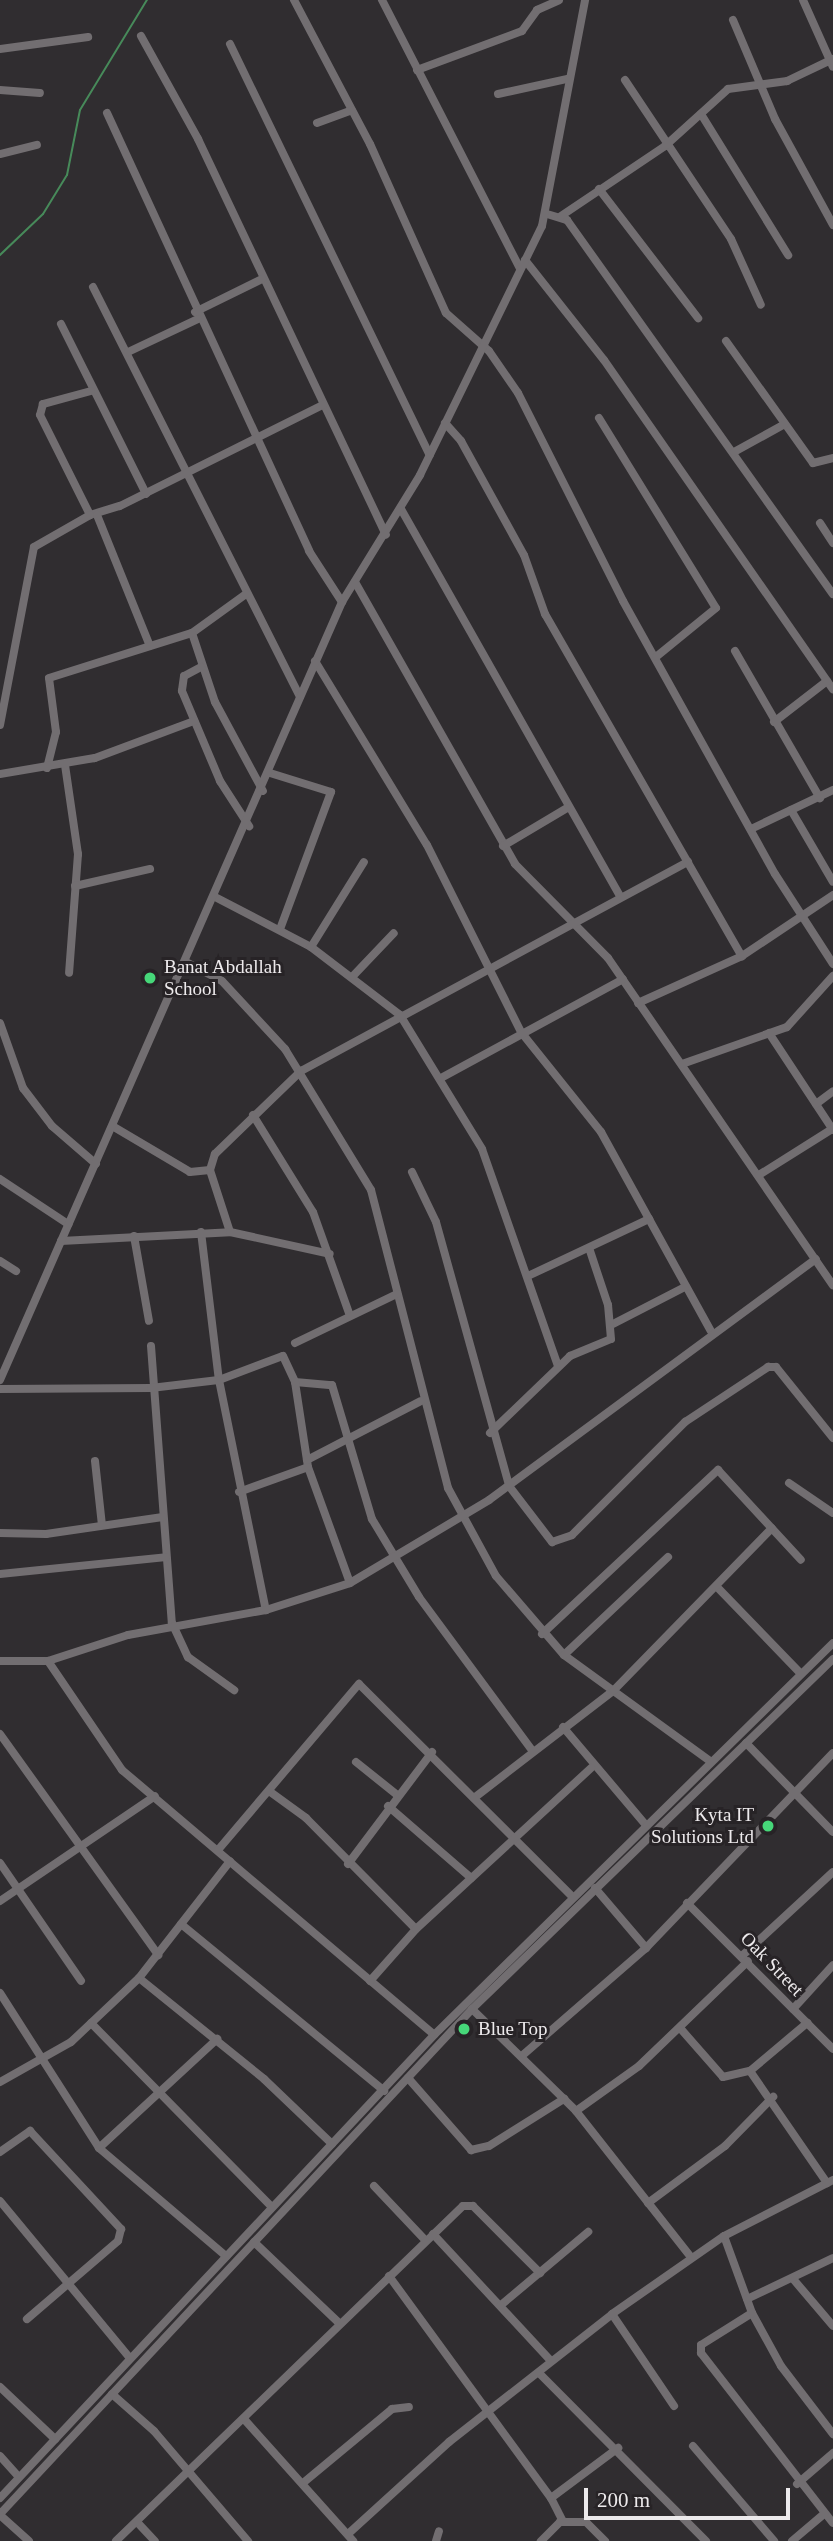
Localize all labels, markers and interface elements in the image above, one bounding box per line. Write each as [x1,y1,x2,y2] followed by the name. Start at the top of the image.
[164,956,283,1000] place label: Banat Abdallah School
[142,970,158,986] marker: Banat Abdallah School
[651,1804,754,1848] place label: Kyta IT Solutions Ltd
[760,1818,776,1834] marker: Kyta IT Solutions Ltd
[736,1927,808,2001] street label: Oak Street
[478,2018,548,2040] place label: Blue Top
[456,2021,472,2037] marker: Blue Top
[588,2474,794,2518] scale bar
[597,2488,650,2512] text: 200 m

